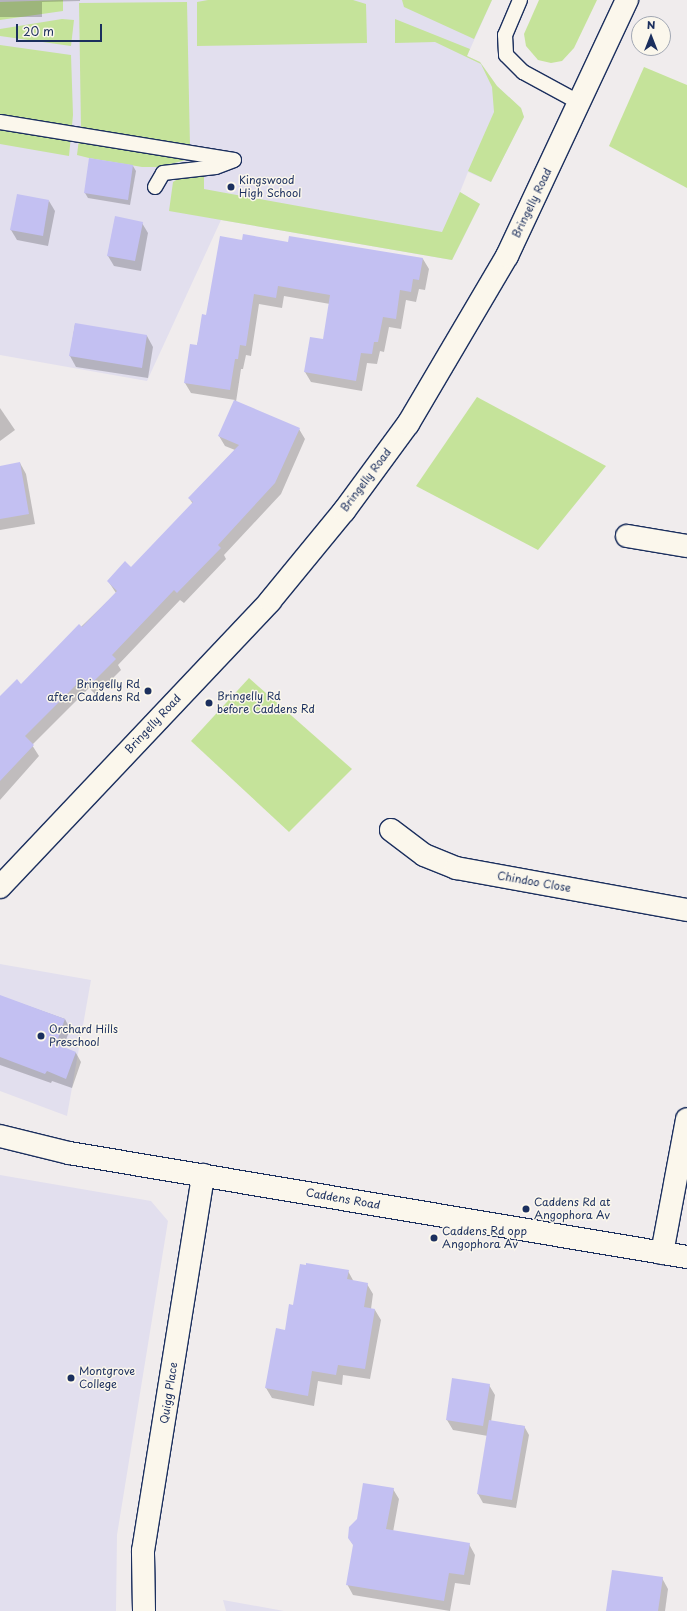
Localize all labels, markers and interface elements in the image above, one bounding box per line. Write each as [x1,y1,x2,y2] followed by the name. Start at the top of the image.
[18,16,104,42] scale bar
[631,16,671,56] north arrow
[647,16,655,33] text: N
[23,22,54,40] text: 20 m
[509,166,555,240] street label: Bringelly Road
[239,174,302,200] place label: Kingswood High School
[226,182,236,192] marker: Kingswood High School
[338,445,394,515] street label: Bringelly Road
[48,678,140,704] place label: Bringelly Rd after Caddens Rd
[143,686,153,696] marker: Bringelly Rd after Caddens Rd
[217,690,315,716] place label: Bringelly Rd before Caddens Rd
[122,692,184,756] street label: Bringelly Road
[204,698,214,708] marker: Bringelly Rd before Caddens Rd
[496,869,572,895] street label: Chindoo Close
[49,1023,119,1049] place label: Orchard Hills Preschool
[36,1031,46,1041] marker: Orchard Hills Preschool
[305,1186,381,1212] street label: Caddens Road
[534,1196,611,1222] place label: Caddens Rd at Angophora Av
[521,1204,531,1214] marker: Caddens Rd at Angophora Av
[442,1225,527,1251] place label: Caddens Rd opp Angophora Av
[429,1233,439,1243] marker: Caddens Rd opp Angophora Av
[158,1361,180,1425] street label: Quigg Place
[79,1365,135,1391] place label: Montgrove College
[66,1373,76,1383] marker: Montgrove College

